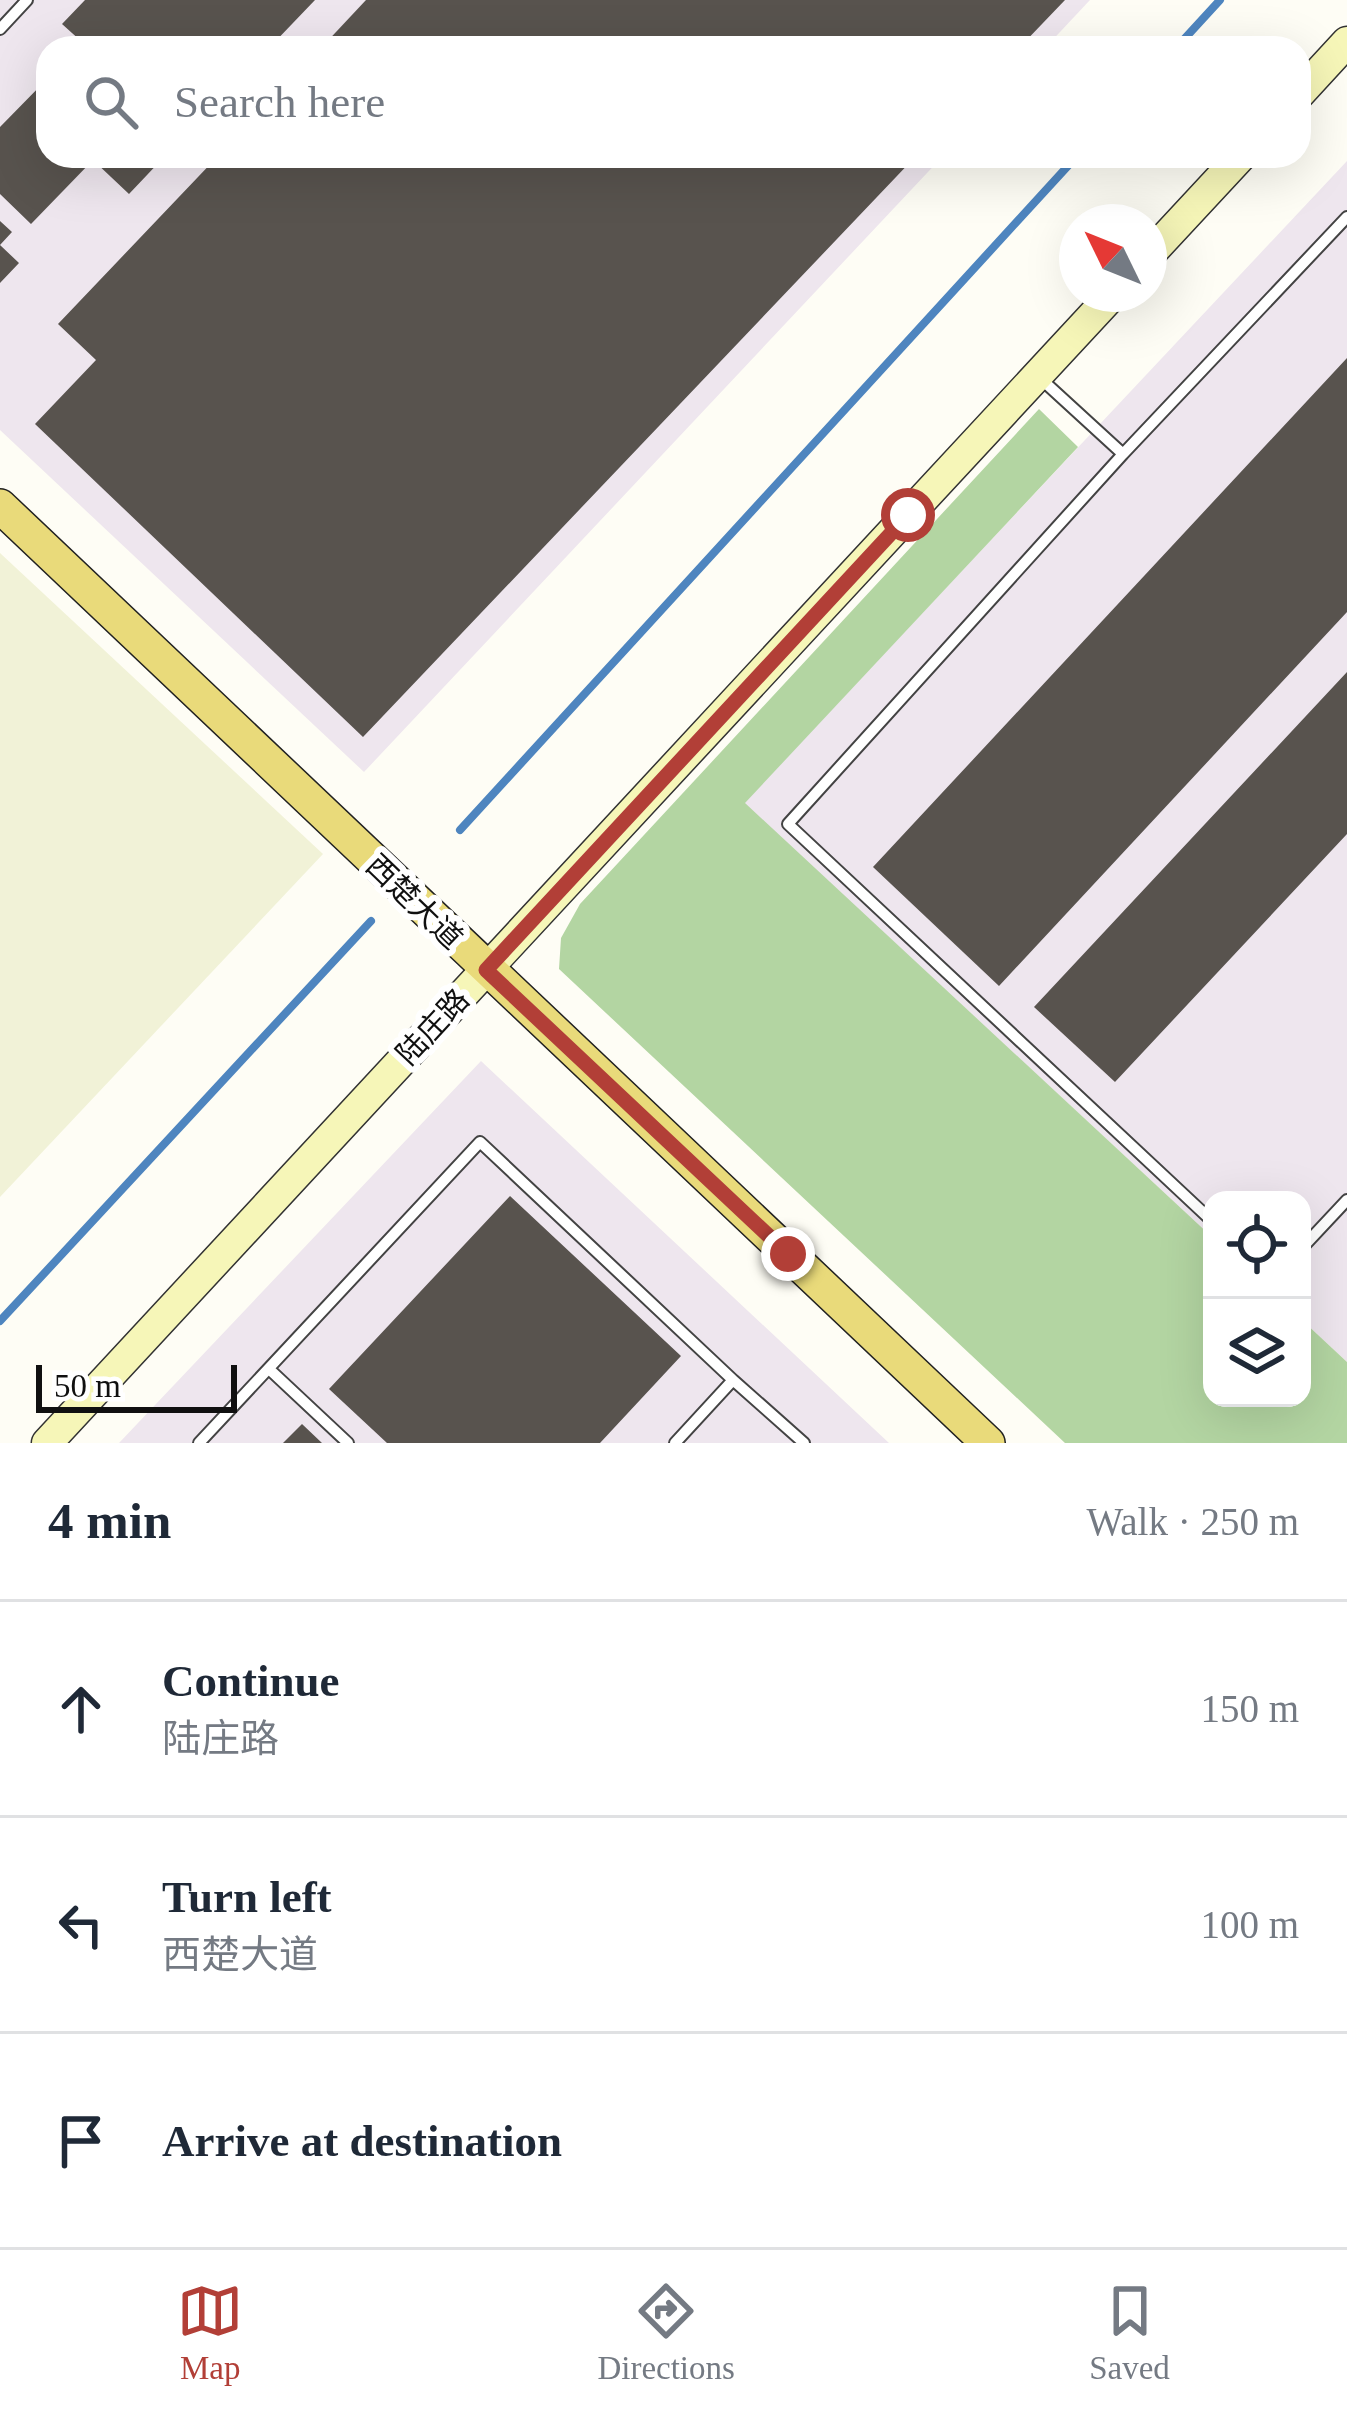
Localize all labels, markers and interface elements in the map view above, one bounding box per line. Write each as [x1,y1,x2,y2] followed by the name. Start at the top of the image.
[36,36,1311,168] search box
[78,69,144,135] icon: search
[174,77,385,127] text: Search here
[1059,204,1167,312] north arrow
[881,488,935,542] route start
[360,848,469,955] street label: 西楚大道
[390,982,475,1071] street label: 陆庄路
[1203,1191,1311,1407] map controls
[1203,1191,1311,1299] button: locate
[761,1227,815,1281] route end
[1203,1299,1311,1407] button: layers
[36,1359,237,1412] scale bar
[54,1368,121,1404] text: 50 m
[48,1493,171,1549] text: 4 min
[1087,1500,1299,1543] text: Walk · 250 m
[162,1656,340,1706] text: Continue
[48,1676,114,1742] icon: ahead
[1200,1687,1299,1730] text: 150 m
[162,1717,279,1760] text: 陆庄路
[162,1872,332,1922] text: Turn left
[48,1892,114,1958] icon: left
[1200,1903,1299,1946] text: 100 m
[162,1933,318,1976] text: 西楚大道
[48,2108,114,2174] icon: arrive
[162,2116,562,2166] text: Arrive at destination
[177,2278,243,2387] tab: Map
[597,2278,735,2387] tab: Directions
[1089,2278,1170,2387] tab: Saved

